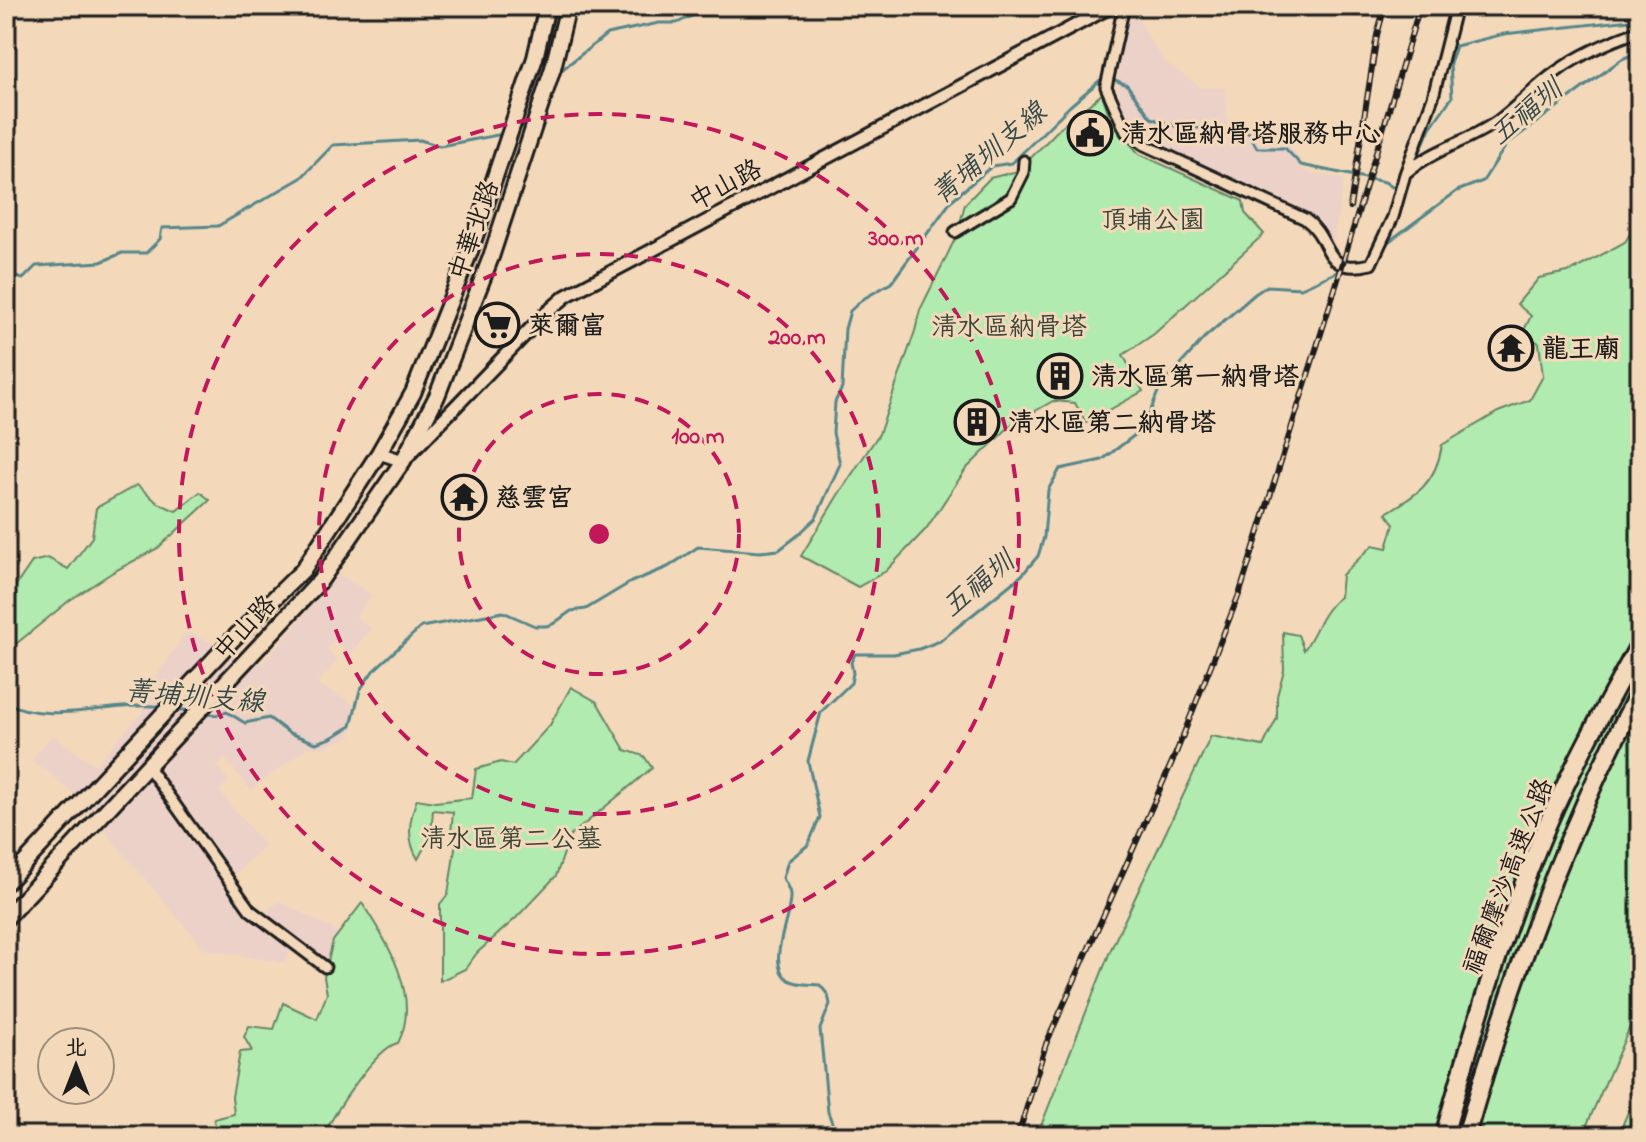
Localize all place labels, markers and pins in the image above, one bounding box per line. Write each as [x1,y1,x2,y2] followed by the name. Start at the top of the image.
[1066,109,1114,157] public building icon: 清水區納骨塔服務中心
[1121,117,1381,155] place label: 清水區納骨塔服務中心
[473,301,521,349] supermarket icon: 萊爾富
[528,309,606,347] place label: 萊爾富
[1487,324,1535,372] temple icon: 龍王廟
[1542,332,1620,370] place label: 龍王廟
[1036,352,1084,400] building icon: 清水區第一納骨塔
[1091,360,1299,398] place label: 清水區第一納骨塔
[953,398,1001,446] building icon: 清水區第二納骨塔
[1008,406,1216,444] place label: 清水區第二納骨塔
[440,473,488,521] temple icon: 慈雲宮
[495,481,573,519] place label: 慈雲宮
[585,520,613,548] centre of rings

